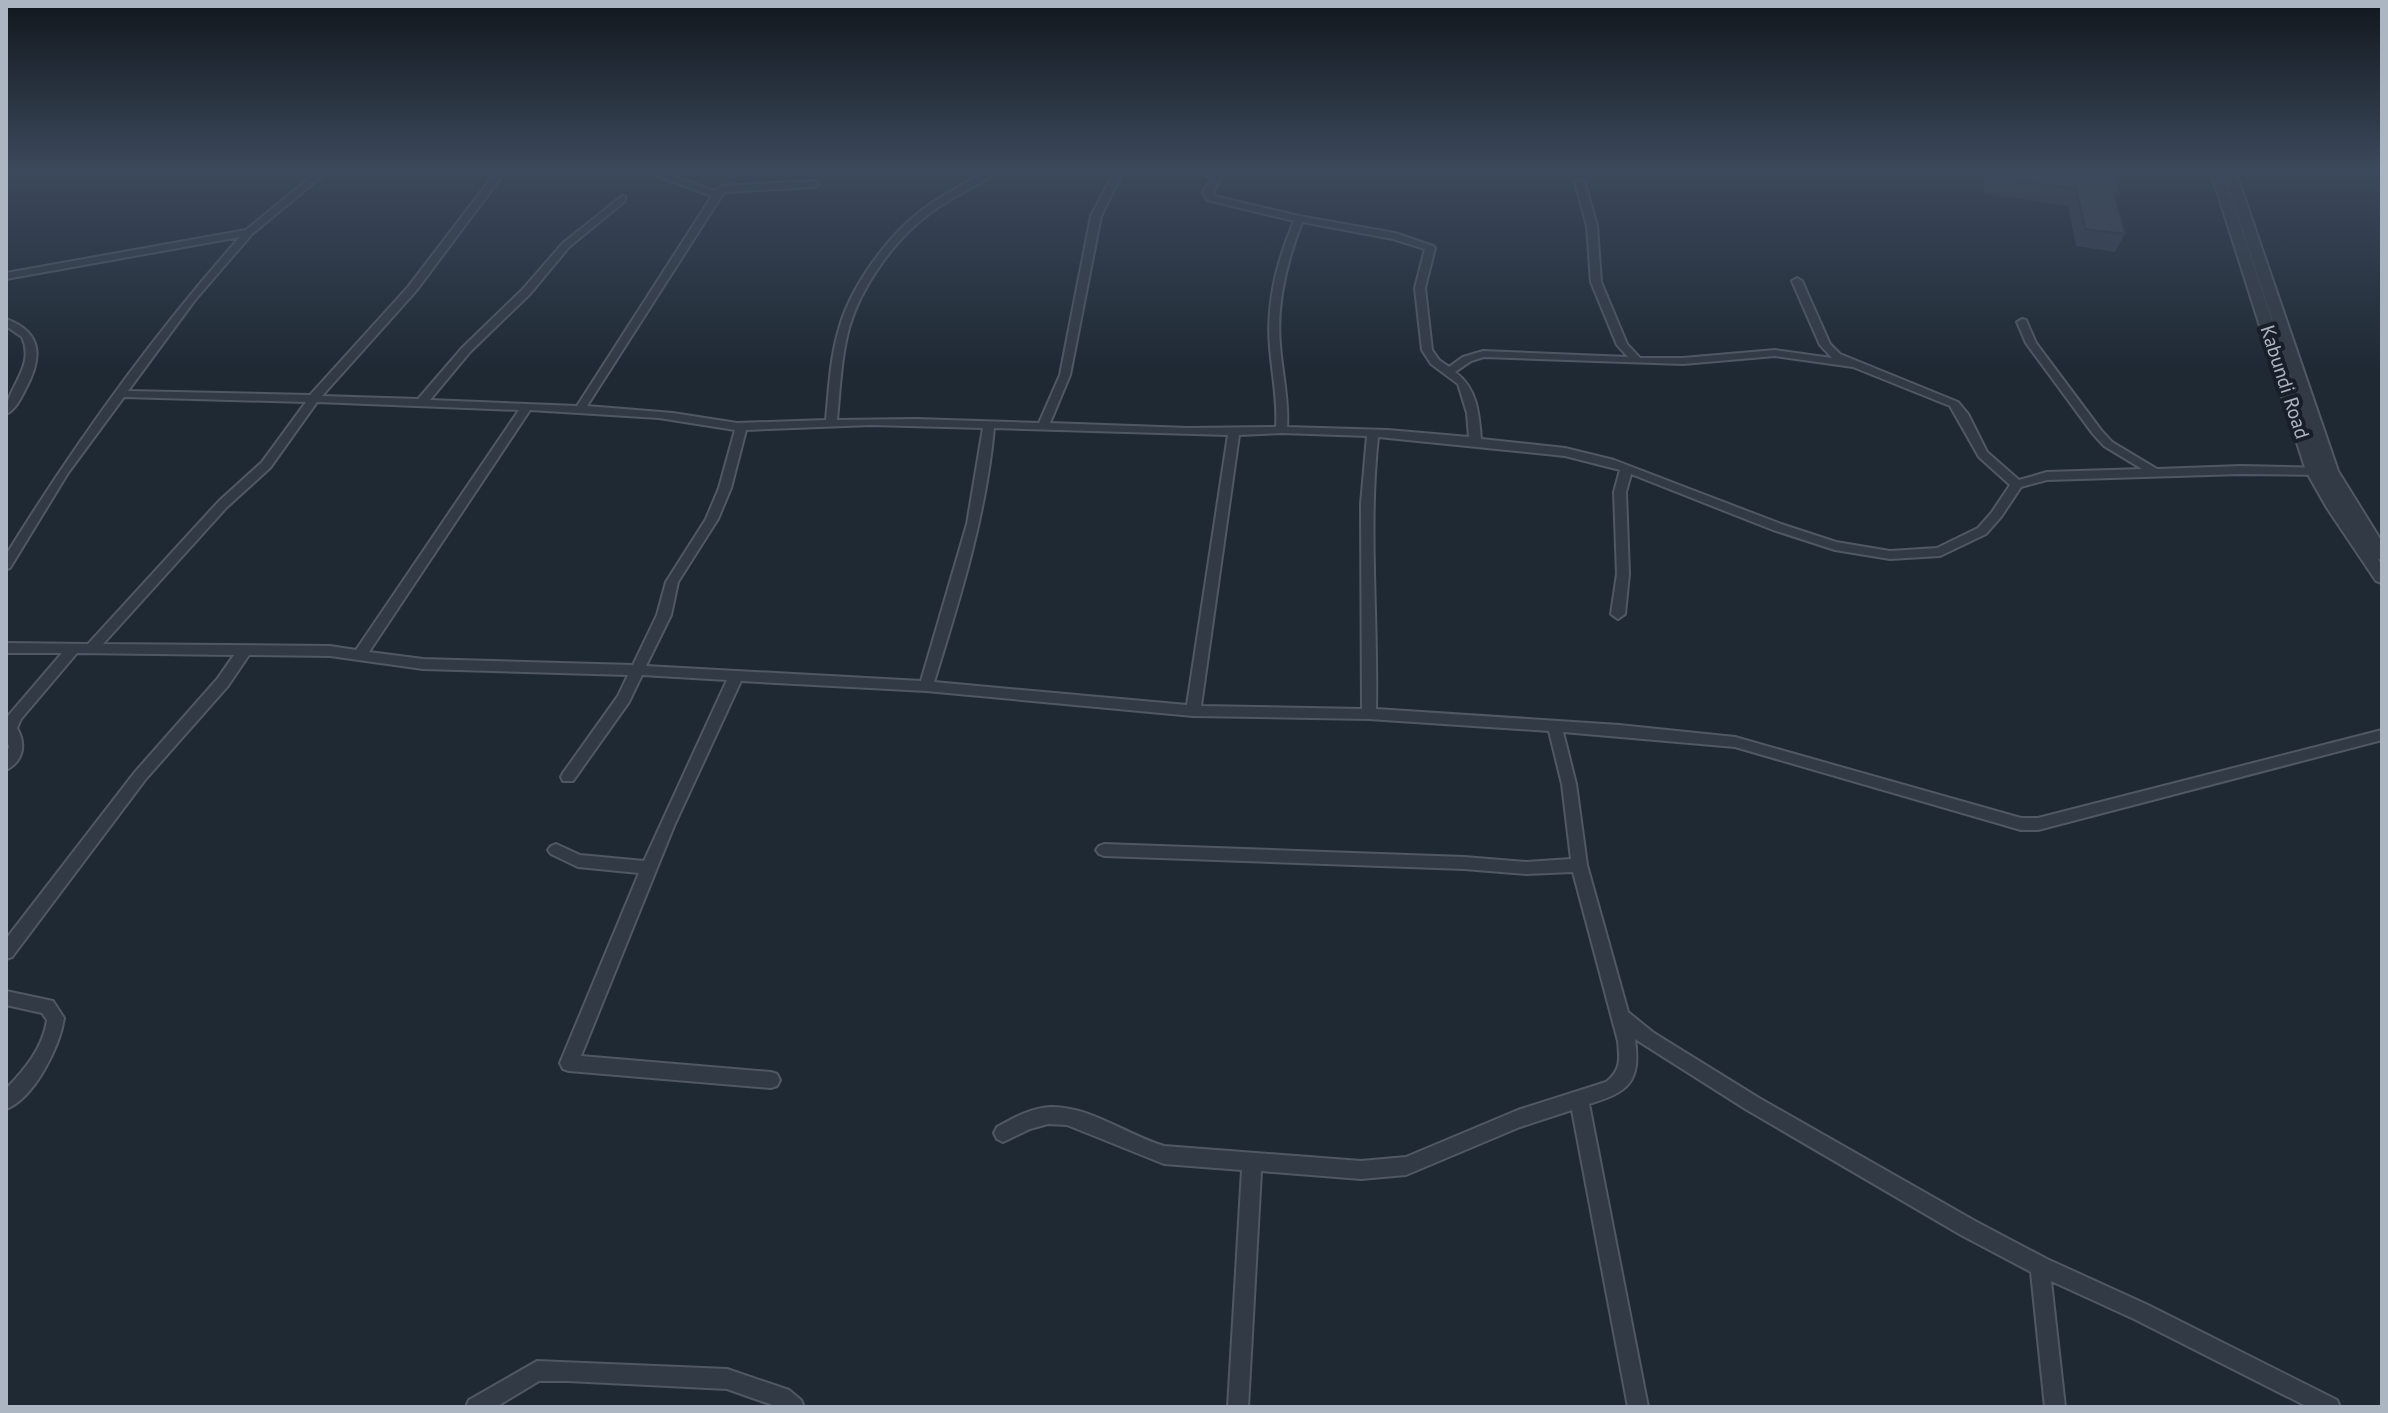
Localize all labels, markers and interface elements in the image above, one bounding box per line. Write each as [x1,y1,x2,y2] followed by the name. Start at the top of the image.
[2254,322,2316,442] street label: Kabundi Road

